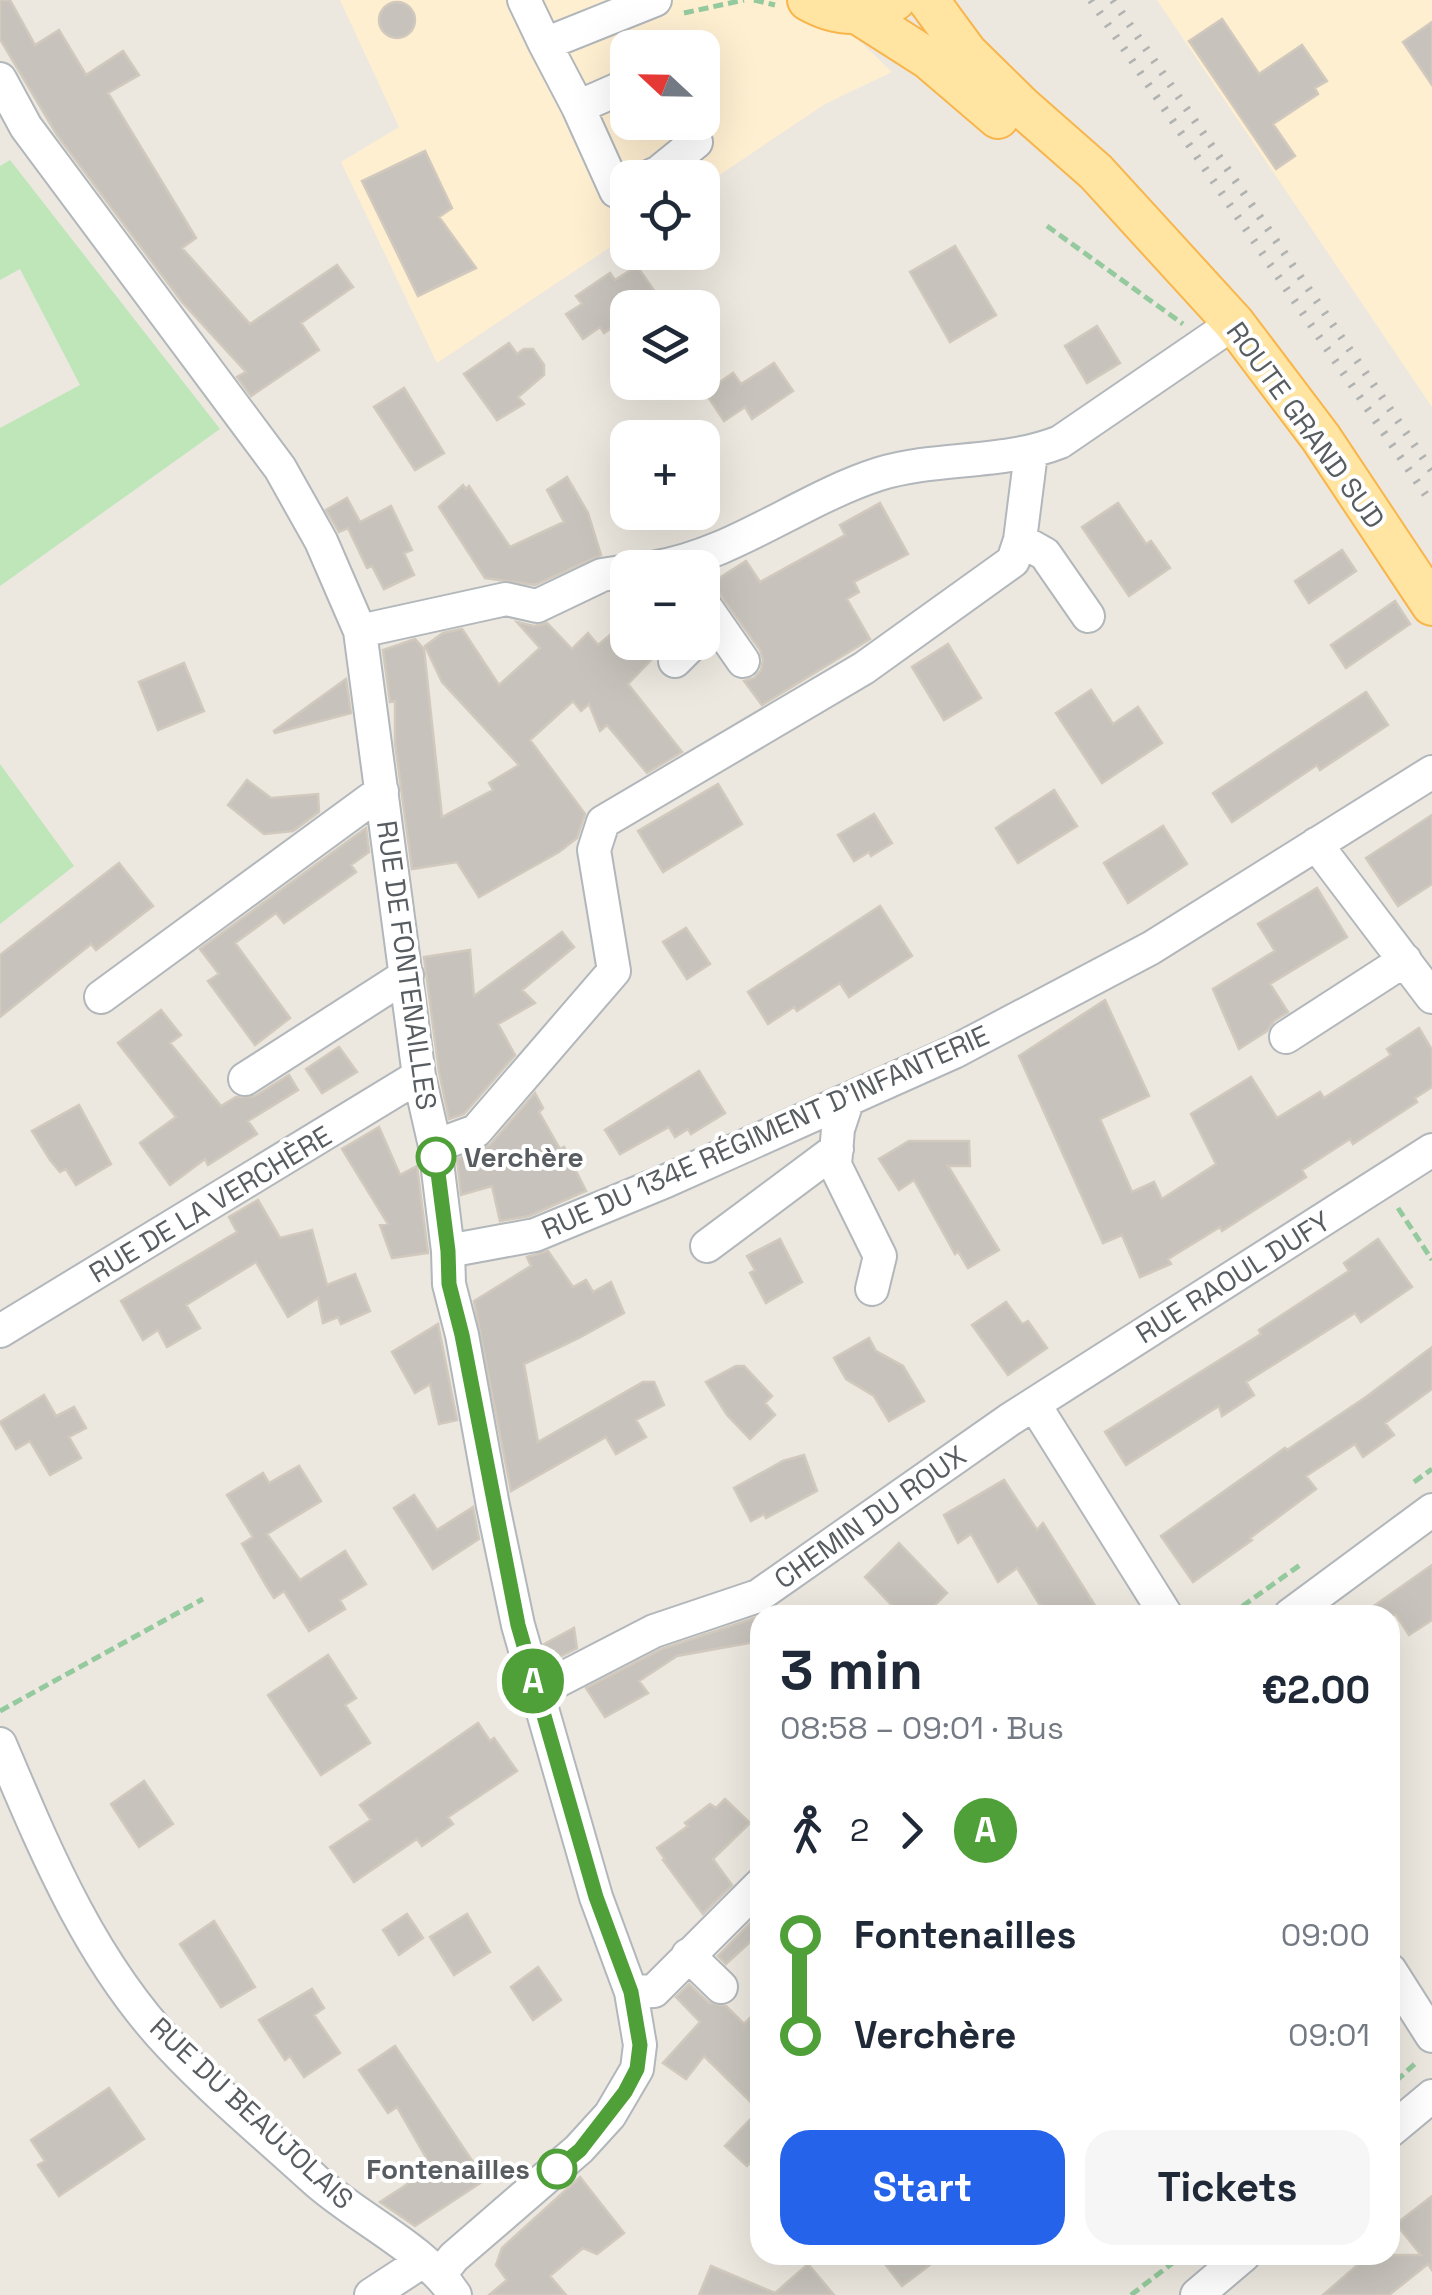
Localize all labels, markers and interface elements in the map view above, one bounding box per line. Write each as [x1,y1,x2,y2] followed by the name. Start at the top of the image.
[610,30,720,140] north arrow
[610,30,720,660] map controls
[610,160,720,270] button: locate
[610,290,720,400] button: layers
[1219,315,1393,535] street label: ROUTE GRAND SUD
[610,420,720,530] button: +
[610,550,720,660] button: −
[369,818,445,1112] street label: RUE DE FONTENAILLES
[536,1017,994,1247] street label: RUE DU 134E RÉGIMENT D'INFANTERIE
[82,1117,338,1291] street label: RUE DE LA VERCHÈRE
[417,1138,455,1176] marker: Verchère
[464,1139,584,1175] place label: Verchère
[1129,1203,1337,1351] street label: RUE RAOUL DUFY
[767,1437,973,1597] street label: CHEMIN DU ROUX
[780,1635,923,1705] text: 3 min
[500,1648,566,1714] line badge: A
[522,1659,544,1703] text: A
[1262,1666,1370,1714] text: €2.00
[780,1708,1064,1748] text: 08:58 – 09:01 · Bus
[780,1803,835,1858] icon: walk
[884,1803,939,1858] icon: forward
[974,1808,997,1852] text: A
[850,1810,869,1850] text: 2
[854,1911,1076,1959] text: Fontenailles
[1281,1915,1370,1955] text: 09:00
[143,2009,361,2217] street label: RUE DU BEAUJOLAIS
[854,2011,1017,2059] text: Verchère
[1288,2015,1370,2055] text: 09:01
[780,2130,1065,2245] button: Start
[1085,2130,1370,2245] button: Tickets
[538,2150,576,2188] marker: Fontenailles
[366,2151,530,2187] place label: Fontenailles

